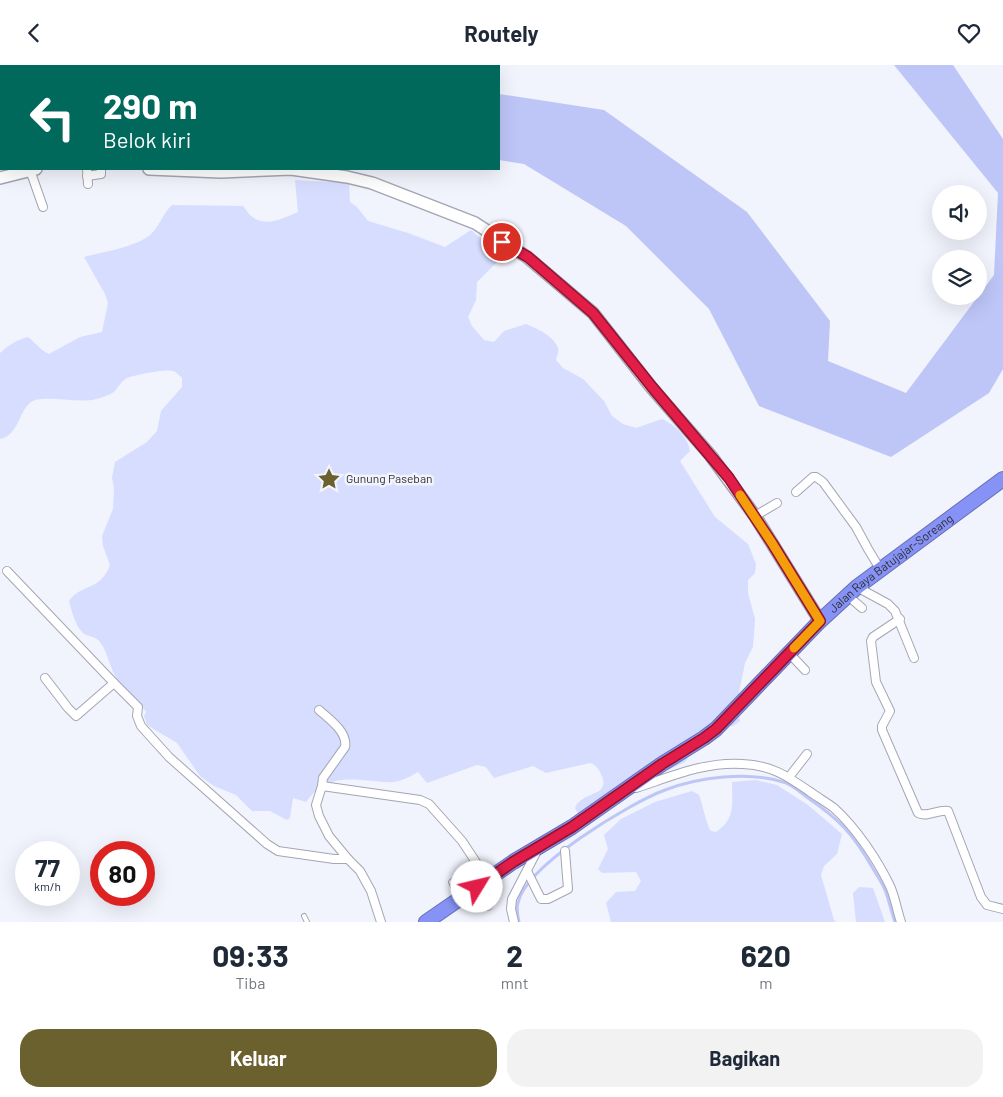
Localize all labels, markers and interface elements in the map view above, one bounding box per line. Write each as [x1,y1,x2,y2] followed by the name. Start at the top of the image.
[20,19,48,47] icon: back
[955,19,983,47] icon: heart
[464,20,539,46] text: Routely
[103,84,197,126] text: 290 m
[20,85,85,150] icon: left
[103,126,191,152] text: Belok kiri
[932,185,987,305] map controls
[932,185,987,240] button: sound
[481,221,523,263] pin
[488,228,516,256] icon: arrive
[932,250,987,305] button: layers
[316,466,342,492] place icon: Gunung Paseban
[346,471,433,485] place label: Gunung Paseban
[826,511,955,615] street label: Jalan Raya Batujajar-Soreang
[90,841,155,906] speed limit sign: 80
[35,852,60,882] text: 77
[450,860,502,912] position arrow
[34,879,61,893] text: km/h
[212,937,289,973] text: 09:33
[506,937,523,973] text: 2
[741,937,791,973] text: 620
[235,973,265,992] text: Tiba
[501,973,529,992] text: mnt
[759,973,772,992] text: m
[20,1029,497,1087] button: Keluar
[507,1029,983,1087] button: Bagikan

